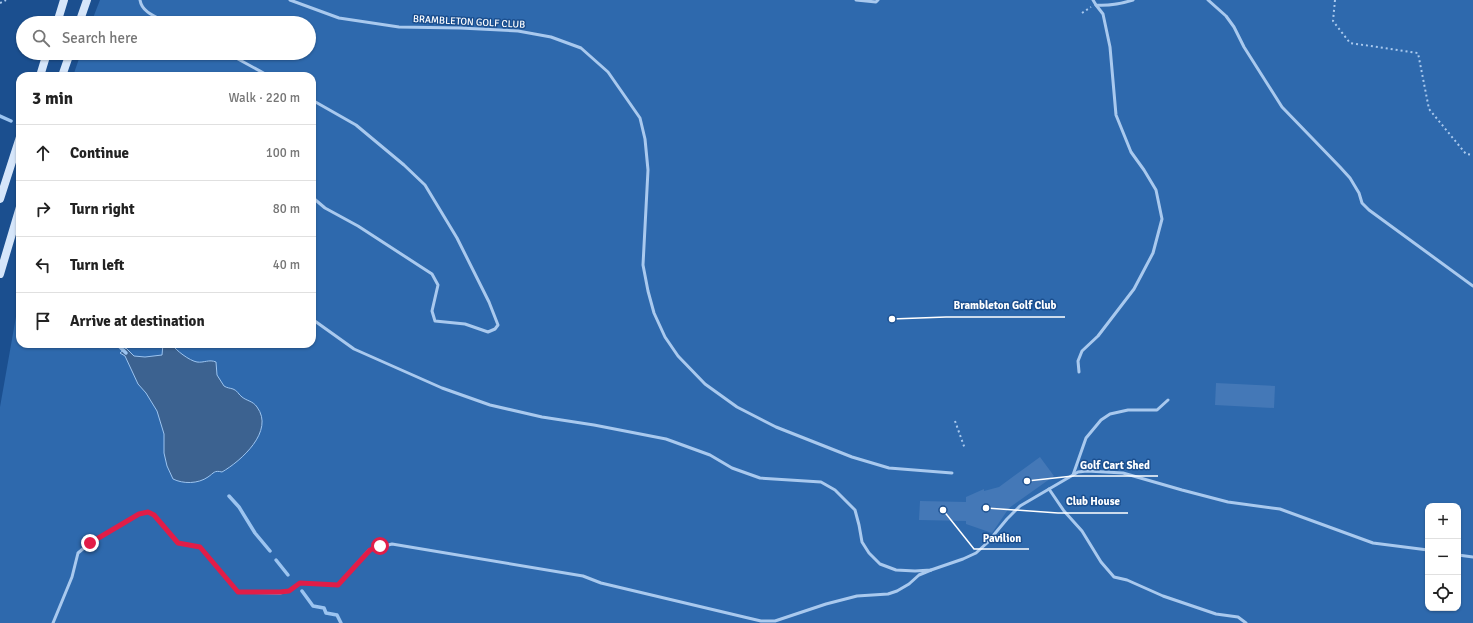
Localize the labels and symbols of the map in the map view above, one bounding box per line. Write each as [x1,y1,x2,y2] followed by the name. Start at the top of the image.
[412,13,526,31] street label: BRAMBLETON GOLF CLUB
[946,294,1065,317] callout: Brambleton Golf Club
[954,299,1057,312] text: Brambleton Golf Club
[1073,453,1158,476] callout: Golf Cart Shed
[1080,459,1150,472] text: Golf Cart Shed
[1058,490,1128,513] callout: Club House
[1066,495,1121,508] text: Club House
[974,526,1029,549] callout: Pavilion
[983,532,1021,545] text: Pavilion
[81,534,99,552] route end
[371,537,389,555] route start

